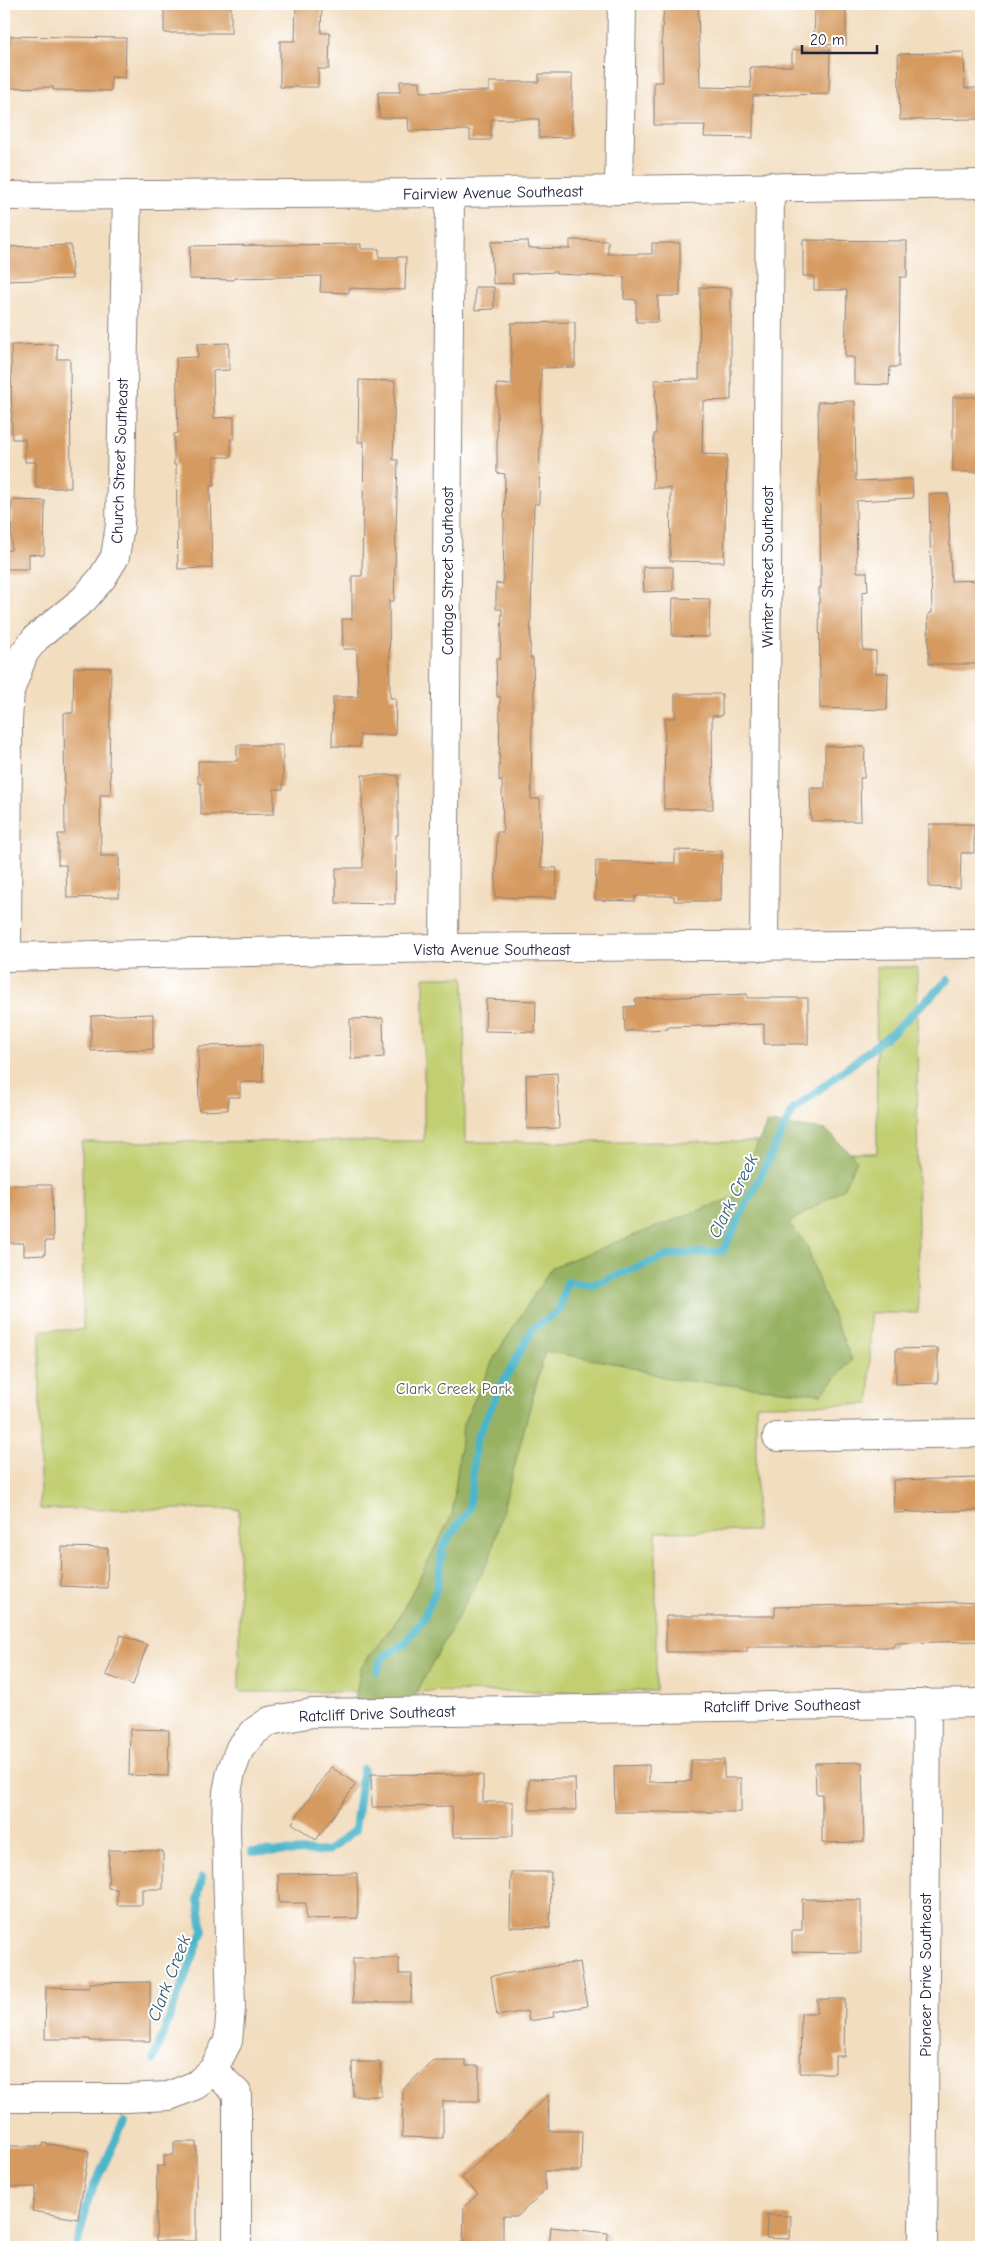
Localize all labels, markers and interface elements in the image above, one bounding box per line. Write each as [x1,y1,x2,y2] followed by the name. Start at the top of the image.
[802,22,878,54] scale bar
[810,31,844,49] text: 20 m
[403,182,584,204] street label: Fairview Avenue Southeast
[108,378,132,544] street label: Church Street Southeast
[439,486,457,655] street label: Cottage Street Southeast
[759,486,777,648] street label: Winter Street Southeast
[414,941,571,959] street label: Vista Avenue Southeast
[704,1151,763,1242] water label: Clark Creek
[396,1380,513,1398] park label: Clark Creek Park
[703,1696,861,1716] street label: Ratcliff Drive Southeast
[298,1702,456,1726] street label: Ratcliff Drive Southeast
[917,1893,935,2057] street label: Pioneer Drive Southeast
[143,1932,196,2024] water label: Clark Creek

